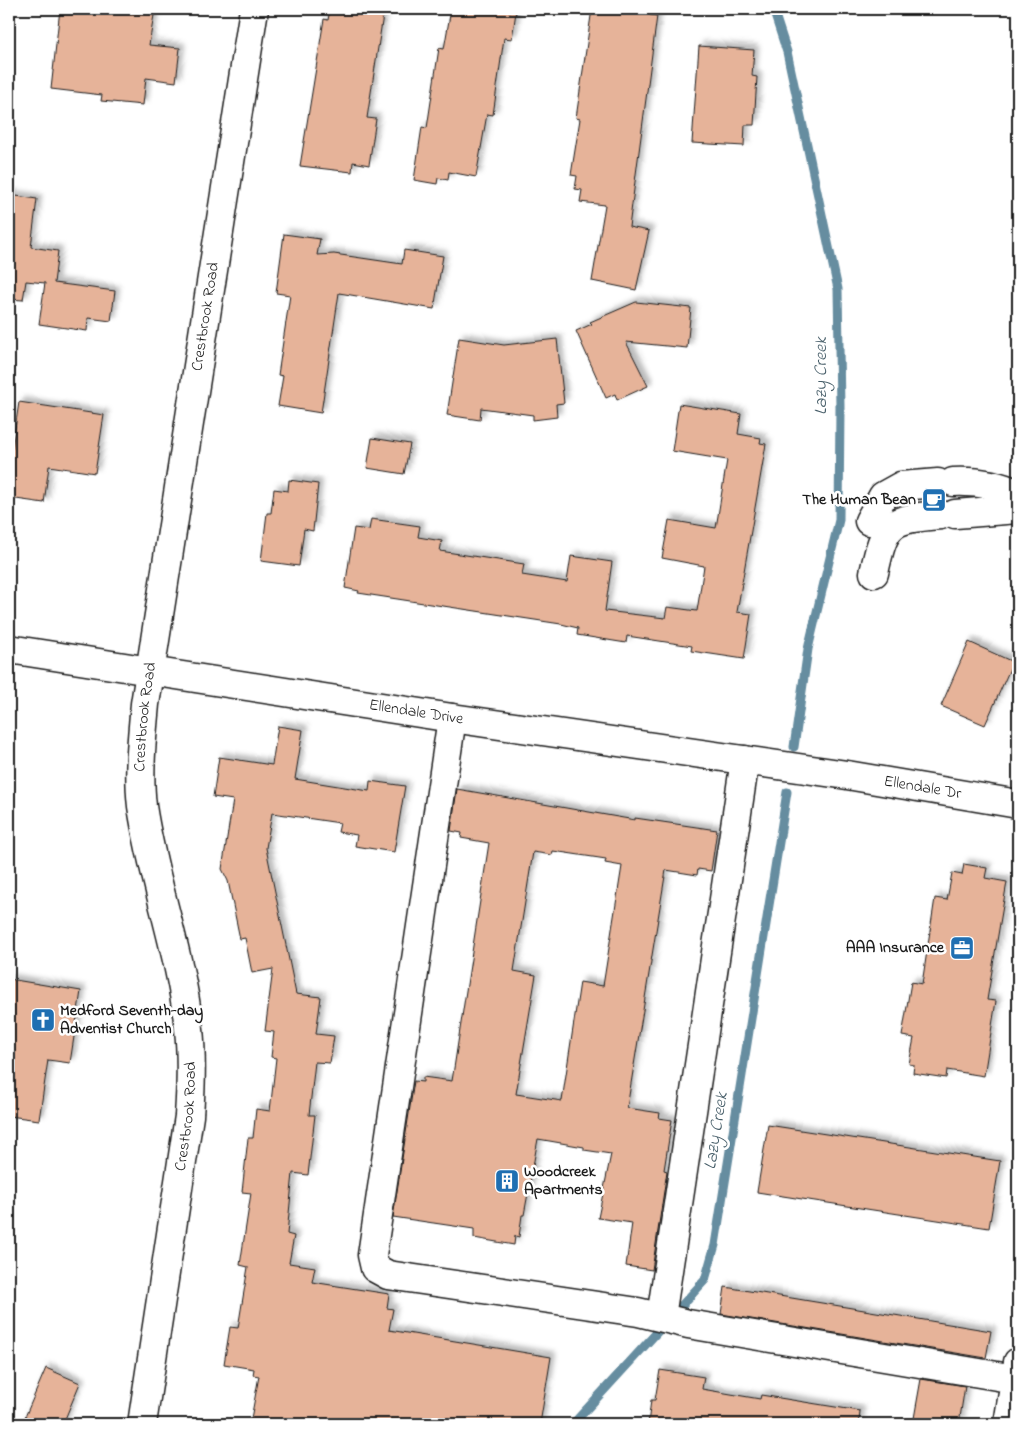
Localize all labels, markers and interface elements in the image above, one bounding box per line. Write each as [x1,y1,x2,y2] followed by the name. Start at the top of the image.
[185,261,226,373] street label: Crestbrook Road
[809,336,835,415] water label: Lazy Creek
[921,487,947,513] cafe icon: The Human Bean
[802,488,916,512] place label: The Human Bean
[128,661,163,772] street label: Crestbrook Road
[367,693,466,732] street label: Ellendale Drive
[882,769,963,806] street label: Ellendale Dr
[949,935,975,961] office icon: AAA Insurance
[846,936,945,960] place label: AAA Insurance
[60,999,203,1041] place label: Medford Seventh-day Adventist Church
[30,1007,56,1033] church icon: Medford Seventh-day Adventist Church
[169,1062,203,1173] street label: Crestbrook Road
[698,1089,736,1172] water label: Lazy Creek
[524,1160,603,1202] place label: Woodcreek Apartments
[494,1168,520,1194] building icon: Woodcreek Apartments

